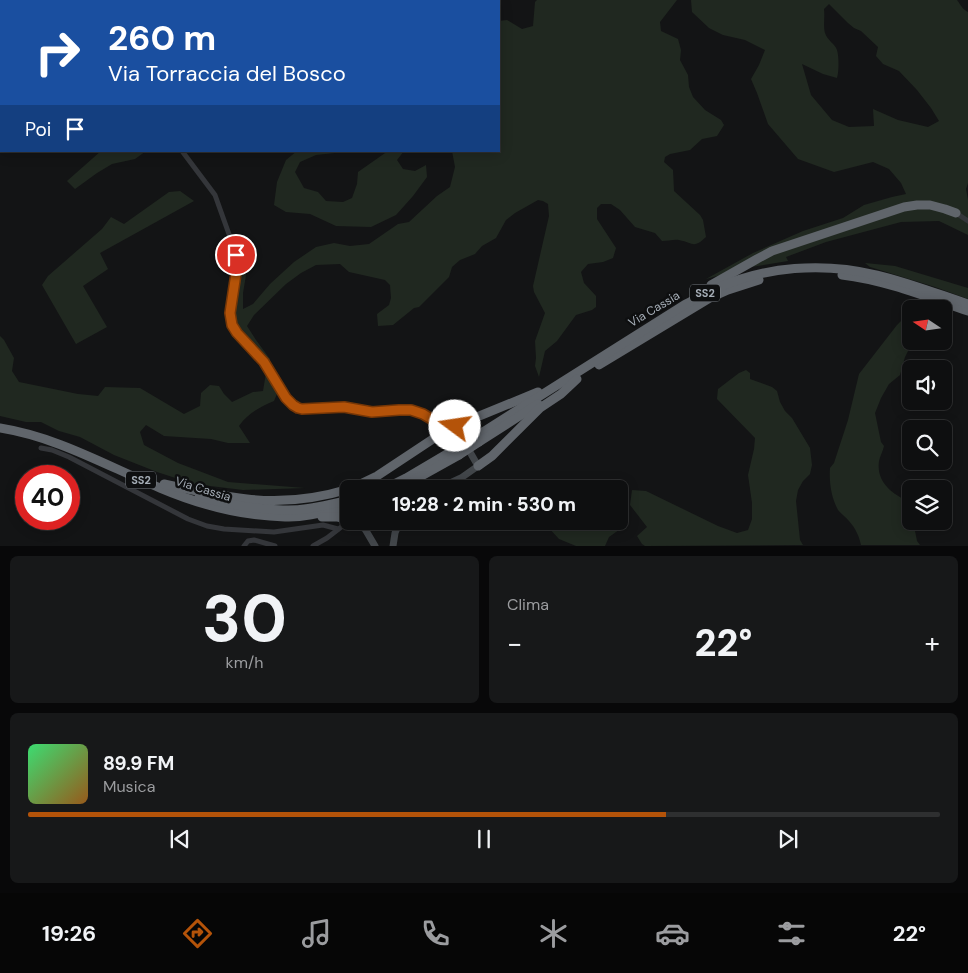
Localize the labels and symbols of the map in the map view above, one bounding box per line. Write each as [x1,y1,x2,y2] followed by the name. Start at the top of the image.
[215,234,257,276] pin
[690,284,720,302] road number: SS2
[625,287,683,331] street label: Via Cassia
[902,300,952,350] north arrow
[428,399,480,451] position arrow
[15,465,80,530] speed limit sign: 40
[126,472,156,488] road number: SS2
[173,473,233,505] street label: Via Cassia

